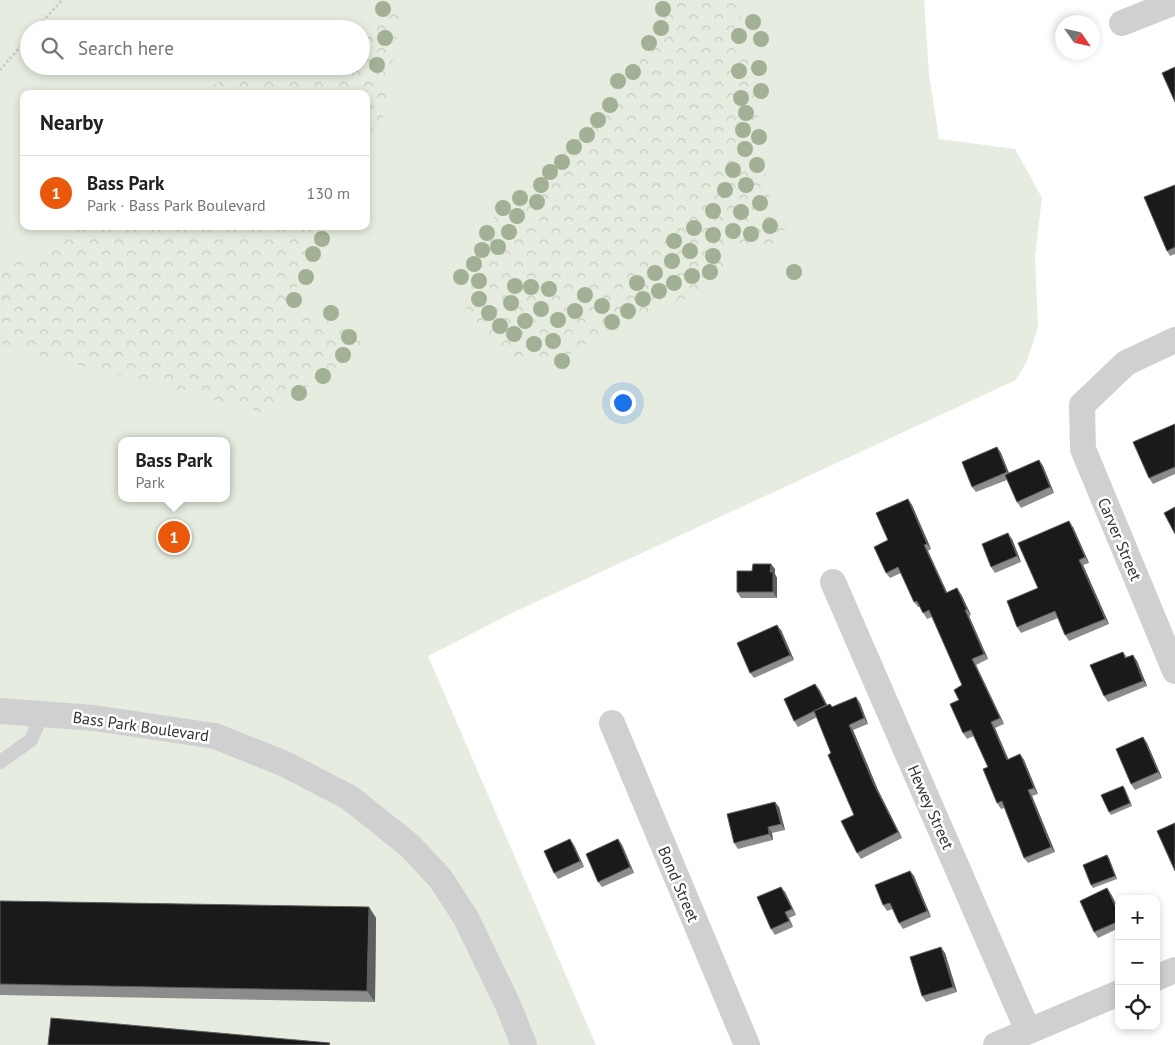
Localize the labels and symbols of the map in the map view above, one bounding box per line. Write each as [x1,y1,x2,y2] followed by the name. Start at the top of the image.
[1055,15,1100,60] north arrow
[610,390,636,416] your location
[1094,494,1147,584] street label: Carver Street
[158,518,190,556] pin: 1
[72,707,210,745] street label: Bass Park Boulevard
[904,762,959,853] street label: Hewey Street
[654,843,704,925] street label: Bond Street

